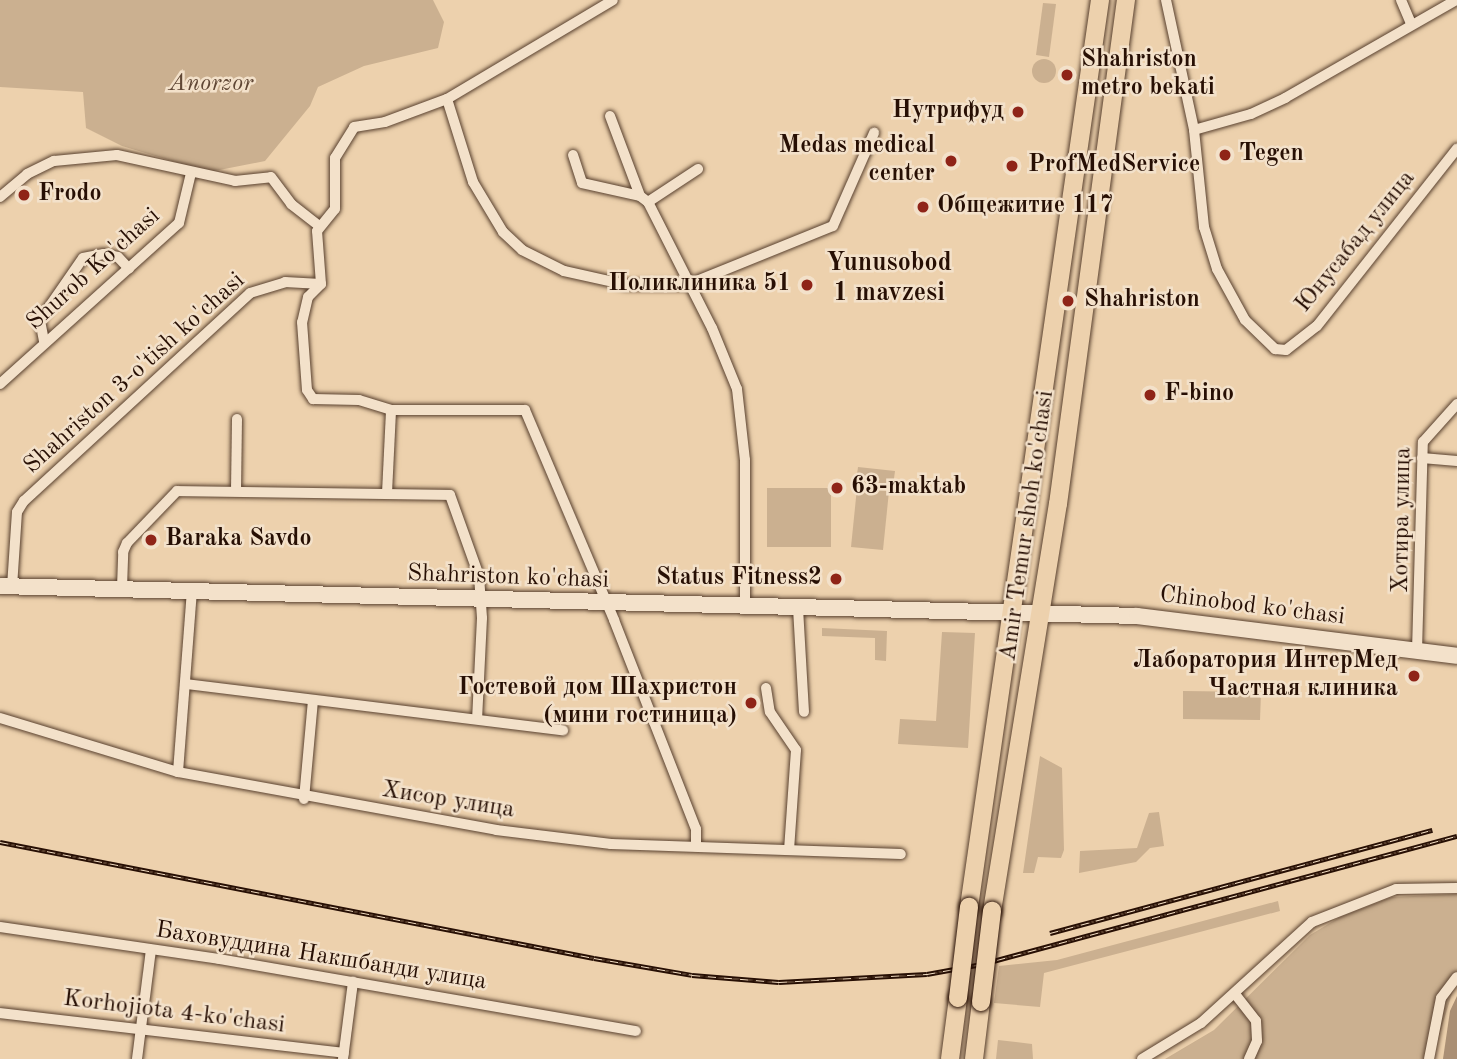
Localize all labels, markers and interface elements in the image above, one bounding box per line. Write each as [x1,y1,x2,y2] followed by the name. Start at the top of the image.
[1081,47,1215,103] place label: Shahriston metro bekati
[1059,67,1075,83] marker: Shahriston metro bekati
[169,71,253,99] park label: Anorzor
[892,98,1004,126] place label: Нутрифуд
[1010,104,1026,120] marker: Нутрифуд
[779,133,935,189] place label: Medas medical center
[1239,141,1304,169] place label: Tegen
[1217,147,1233,163] marker: Tegen
[941,151,961,171] marker: Medas medical center
[1028,152,1200,180] place label: ProfMedService
[1002,156,1022,176] marker: ProfMedService
[1290,165,1422,319] street label: Юнусабад улица
[38,181,102,209] place label: Frodo
[16,187,32,203] marker: Frodo
[937,193,1113,221] place label: Общежитие 117
[915,199,931,215] marker: Общежитие 117
[21,203,167,337] street label: Shurob Ko'chasi
[826,248,952,310] district label: Yunusobod 1 mavzesi
[19,267,251,481] street label: Shahriston 3-o'tish ko'chasi
[608,271,791,299] place label: Поликлиника 51
[797,275,817,295] marker: Поликлиника 51
[1084,287,1200,315] place label: Shahriston
[1058,291,1078,311] marker: Shahriston
[1164,381,1234,409] place label: F-bino
[1142,387,1158,403] marker: F-bino
[995,389,1061,663] street label: Amir Temur shoh ko'chasi
[1387,447,1419,593] street label: Хотира улица
[851,474,966,502] place label: 63-maktab
[829,480,845,496] marker: 63-maktab
[165,526,311,554] place label: Baraka Savdo
[143,532,159,548] marker: Baraka Savdo
[407,560,609,596] street label: Shahriston ko'chasi
[656,565,822,593] place label: Status Fitness2
[828,571,844,587] marker: Status Fitness2
[1158,581,1346,633] street label: Chinobod ko'chasi
[1133,648,1398,704] place label: Лаборатория ИнтерМед Частная клиника
[1404,666,1424,686] marker: Лаборатория ИнтерМед Частная клиника
[458,675,737,731] place label: Гостевой дом Шахристон (мини гостиница)
[743,695,759,711] marker: Гостевой дом Шахристон (мини гостиница)
[380,776,516,826] street label: Хисор улица
[153,917,489,997] street label: Баховуддина Накшбанди улица
[62,985,286,1041] street label: Korhojiota 4-ko'chasi

